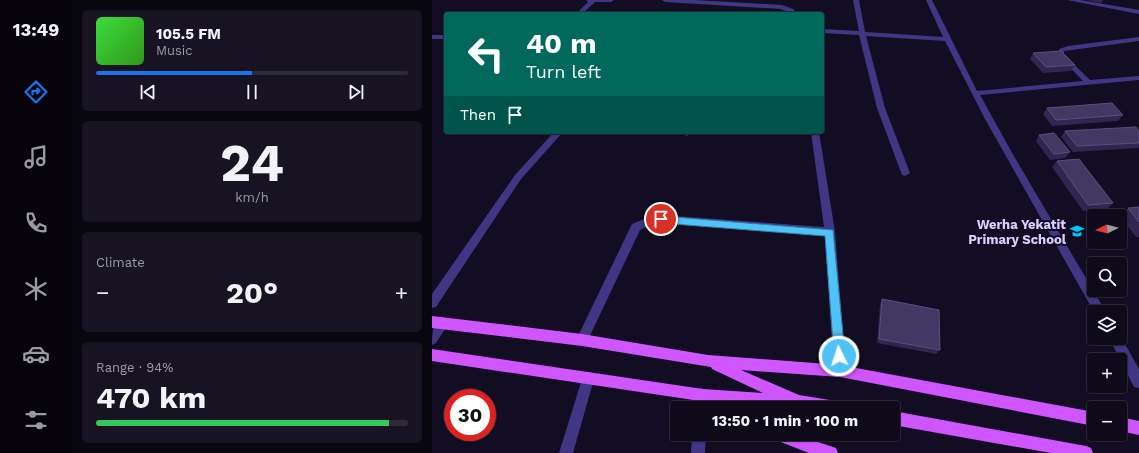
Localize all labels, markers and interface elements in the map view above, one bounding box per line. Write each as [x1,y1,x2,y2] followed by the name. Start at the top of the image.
[13,19,59,40] text: 13:49
[156,25,221,43] text: 105.5 FM
[526,27,596,60] text: 40 m
[460,28,512,80] icon: left
[156,43,193,58] text: Music
[526,61,601,82] text: Turn left
[22,78,50,106] icon: directions
[137,81,159,103] icon: previous
[241,81,263,103] icon: pause
[345,81,367,103] icon: next
[504,104,526,126] icon: arrive
[460,106,496,124] text: Then
[220,133,284,194] text: 24
[22,143,50,171] icon: music
[235,190,269,205] text: km/h
[644,202,678,236] pin
[650,208,672,230] icon: arrive
[22,209,50,237] icon: phone
[1087,209,1127,249] north arrow
[1087,209,1127,441] map controls
[968,217,1067,247] place label: Werha Yekatit Primary School
[1069,223,1085,239] school or university icon: Werha Yekatit Primary School
[96,255,145,270] text: Climate
[1087,257,1127,297] button: search
[22,275,50,303] icon: climate
[226,275,278,310] text: 20°
[96,280,109,305] text: −
[395,280,408,305] text: +
[1087,305,1127,345] button: layers
[818,335,860,377] position arrow
[22,340,50,368] icon: car
[1087,353,1127,393] button: +
[96,360,173,375] text: Range · 94%
[96,380,206,415] text: 470 km
[444,389,496,441] speed limit sign: 30
[1087,401,1127,441] button: −
[22,406,50,434] icon: filters
[712,412,858,430] text: 13:50 · 1 min · 100 m

